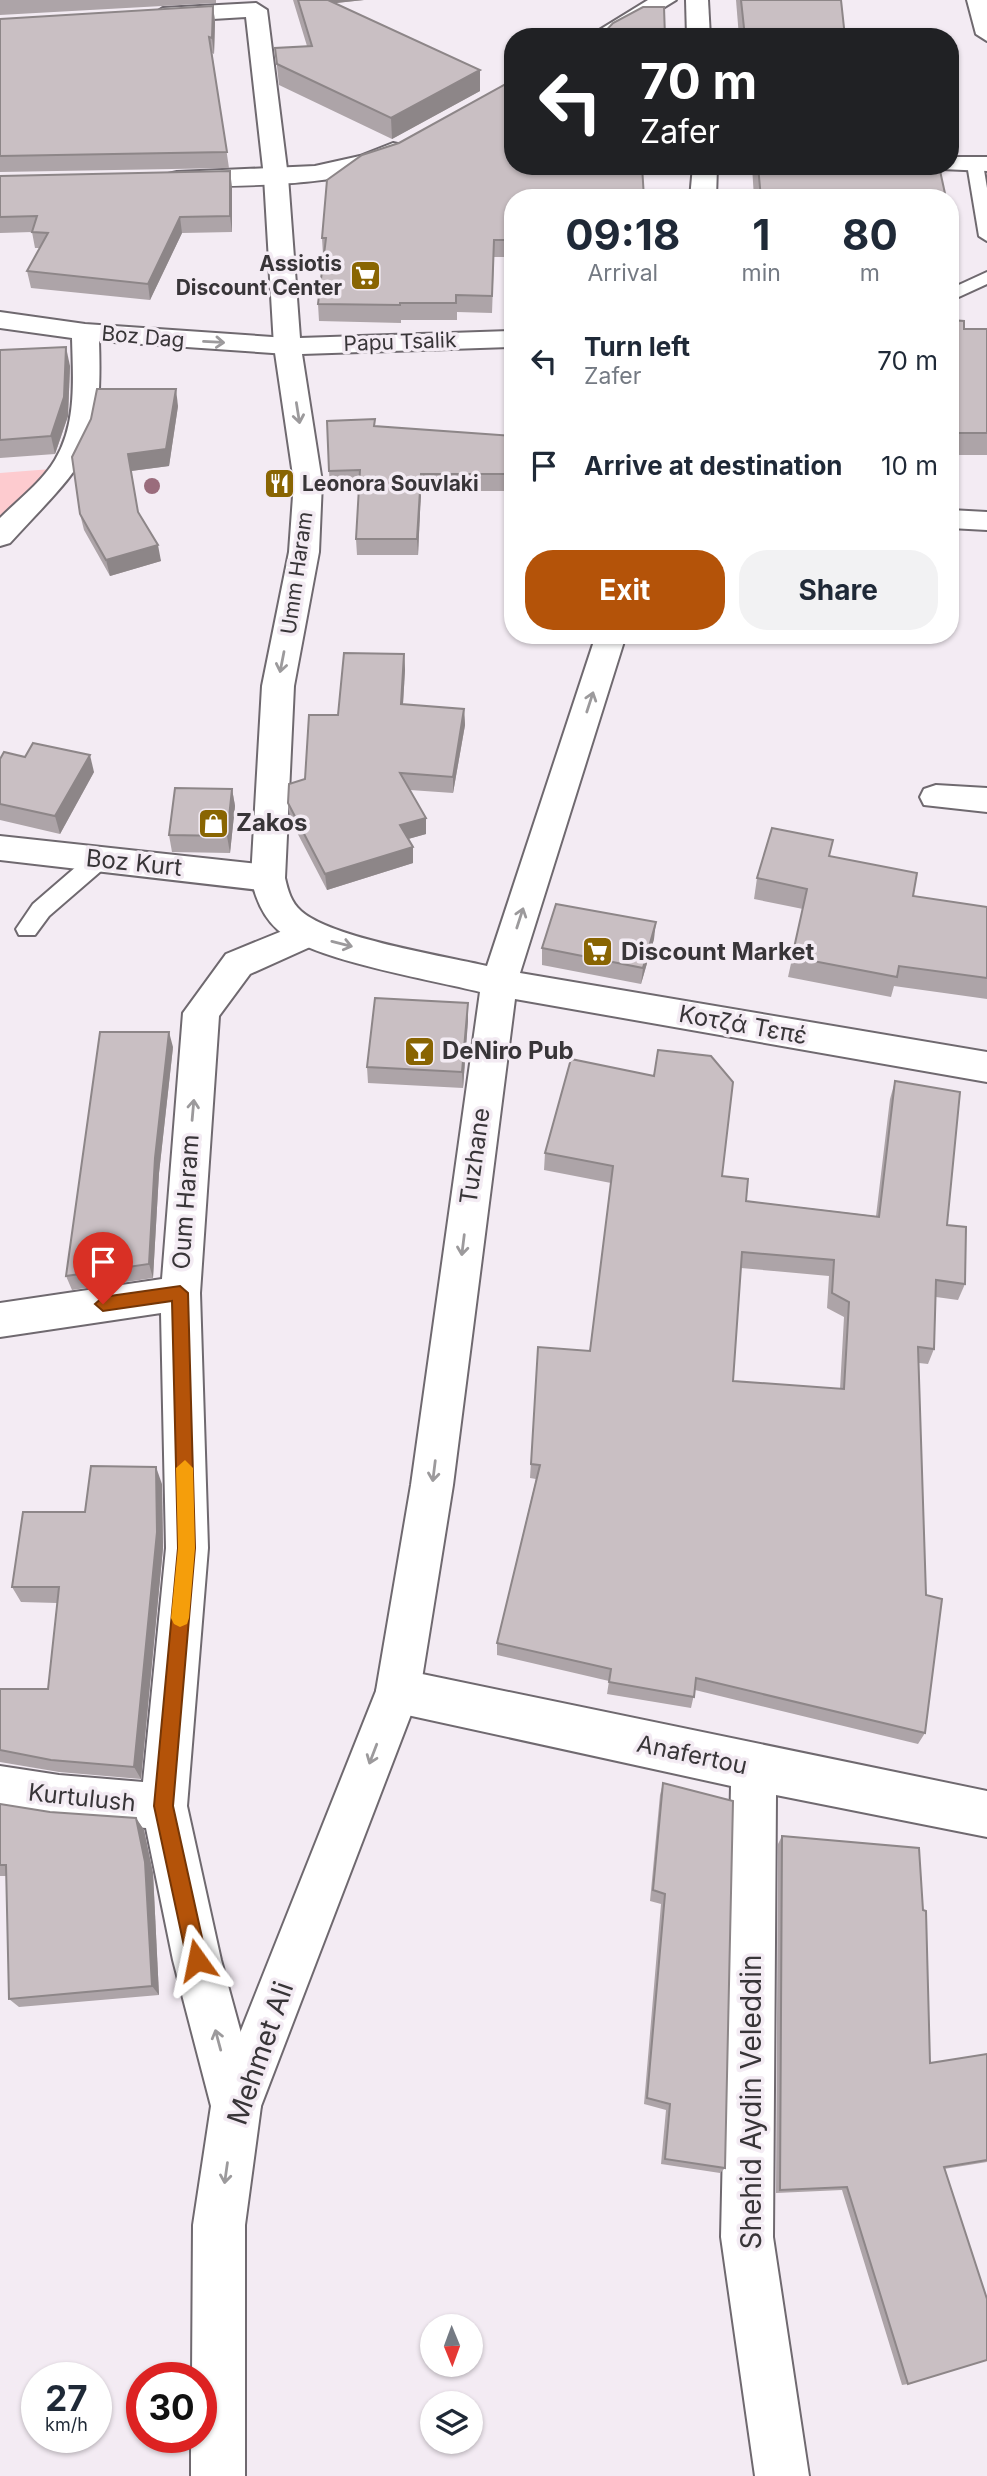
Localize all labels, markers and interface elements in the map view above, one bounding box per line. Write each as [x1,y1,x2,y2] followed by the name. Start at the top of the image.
[640,52,757,111] text: 70 m
[525,56,616,147] icon: left
[640,112,720,151] text: Zafer
[565,209,680,260] text: 09:18
[752,209,770,260] text: 1
[842,209,898,260] text: 80
[176,251,342,300] place label: Assiotis Discount Center
[348,259,382,293] supermarket icon: Assiotis Discount Center
[587,259,658,287] text: Arrival
[742,259,781,287] text: min
[860,259,880,287] text: m
[100,320,186,353] street label: Boz Dag
[343,327,457,356] street label: Papu Tsalik
[584,331,690,362] text: Turn left
[202,336,225,349] one-way arrow
[525,342,563,380] icon: left
[877,345,938,376] text: 70 m
[584,362,641,390] text: Zafer
[292,401,305,424] one-way arrow
[525,447,563,485] icon: arrive
[584,450,843,481] text: Arrive at destination
[881,450,938,481] text: 10 m
[262,467,296,501] restaurant icon: Leonora Souvlaki
[302,471,479,496] place label: Leonora Souvlaki
[276,510,317,636] street label: Umm Haram
[525,550,725,630] button: Exit
[739,550,938,630] button: Share
[275,650,289,673] one-way arrow
[584,691,597,713] one-way arrow
[196,806,230,840] shop icon: Zakos
[236,808,307,837] place label: Zakos
[85,843,184,882] street label: Boz Kurt
[514,907,527,929] one-way arrow
[581,935,615,969] supermarket icon: Discount Market
[621,937,815,966] place label: Discount Market
[331,939,353,952] one-way arrow
[677,999,809,1050] street label: Κοτζά Τεπέ
[402,1034,436,1068] bar icon: DeNiro Pub
[442,1036,574,1065] place label: DeNiro Pub
[187,1099,200,1121] one-way arrow
[453,1106,496,1206] street label: Tuzhane
[166,1134,205,1270] street label: Oum Haram
[73,1232,133,1304] pin
[456,1233,469,1256] one-way arrow
[84,1243,122,1281] icon: arrive
[428,1459,441,1481] one-way arrow
[634,1729,750,1780] street label: Anafertou
[366,1743,378,1765] one-way arrow
[27,1777,137,1818] street label: Kurtulush
[160,1923,234,1997] position arrow
[734,1954,768,2250] street label: Shehid Aydin Veleddin
[220,1977,300,2129] street label: Mehmet Ali
[211,2029,224,2051] one-way arrow
[220,2161,233,2184] one-way arrow
[420,2314,483,2376] north arrow
[420,2314,483,2454] map controls
[126,2362,217,2453] speed limit sign: 30
[45,2377,88,2419] text: 27
[420,2391,483,2454] button: layers
[45,2414,88,2435] text: km/h

